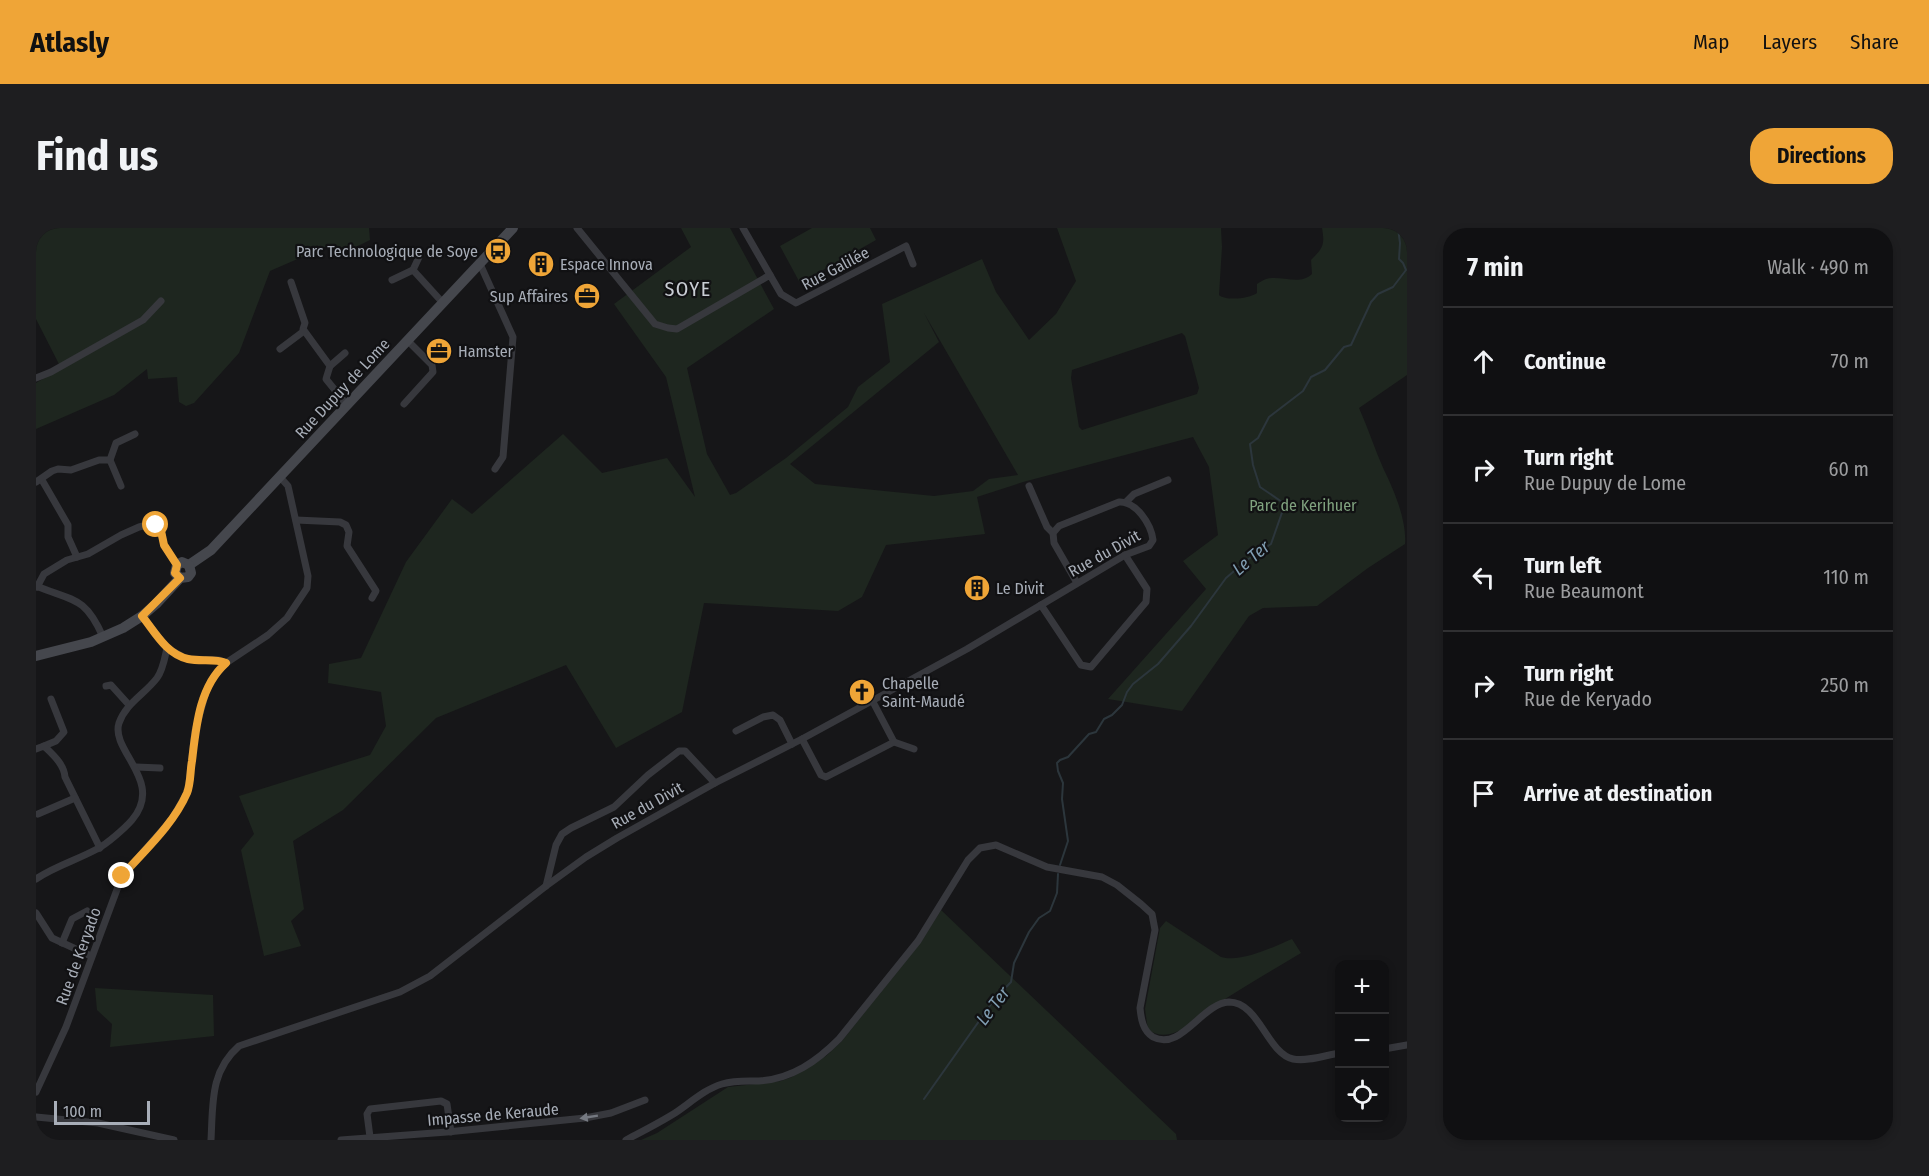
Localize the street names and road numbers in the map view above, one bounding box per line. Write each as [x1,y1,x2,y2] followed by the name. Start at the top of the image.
[798,243,872,294] street label: Rue Galilée
[291,334,394,442] street label: Rue Dupuy de Lome
[1065,526,1144,581] street label: Rue du Divit
[608,778,687,833] street label: Rue du Divit
[52,905,105,1008] street label: Rue de Keryado
[427,1099,560,1130] street label: Impasse de Keraude

